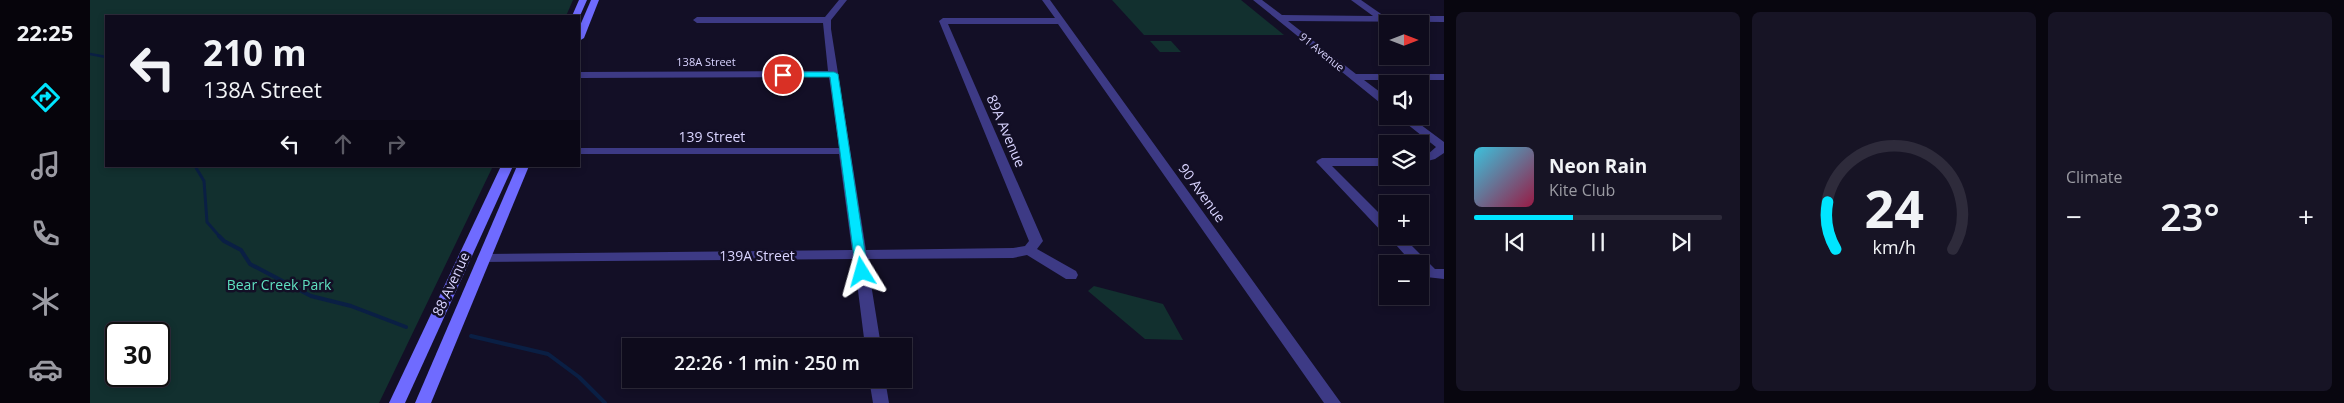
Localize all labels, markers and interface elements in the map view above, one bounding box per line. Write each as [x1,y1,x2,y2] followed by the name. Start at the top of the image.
[1379,15,1429,65] north arrow
[1379,15,1429,305] map controls
[17,17,73,47] text: 22:25
[203,29,307,76] text: 210 m
[1297,29,1348,74] street label: 91 Avenue
[120,35,185,100] icon: left
[676,54,736,69] street label: 138A Street
[762,54,804,96] pin
[769,61,797,89] icon: arrive
[203,74,322,104] text: 138A Street
[1379,75,1429,125] button: sound
[28,80,63,115] icon: directions
[983,92,1030,170] street label: 89A Avenue
[679,127,745,146] street label: 139 Street
[276,130,304,158] icon: left
[329,130,357,158] icon: ahead
[382,130,410,158] icon: right
[1379,135,1429,185] button: layers
[28,148,63,183] icon: music
[1549,153,1647,179] text: Neon Rain
[1175,159,1230,226] street label: 90 Avenue
[2066,166,2123,188] text: Climate
[1864,172,1924,243] text: 24
[1549,179,1615,201] text: Kite Club
[2160,190,2220,242] text: 23°
[1379,195,1429,245] button: +
[2066,197,2082,235] text: −
[2298,197,2314,235] text: +
[28,216,63,251] icon: phone
[1501,228,1529,256] icon: previous
[1584,228,1612,256] icon: pause
[1667,228,1695,256] icon: next
[1872,235,1916,259] text: km/h
[835,245,887,297] position arrow
[719,246,795,265] street label: 139A Street
[427,249,474,319] street label: 88 Avenue
[1379,255,1429,305] button: −
[227,275,332,294] park label: Bear Creek Park
[28,284,63,319] icon: climate
[105,322,170,387] speed limit sign: 30
[674,350,860,376] text: 22:26 · 1 min · 250 m
[28,352,63,387] icon: car

